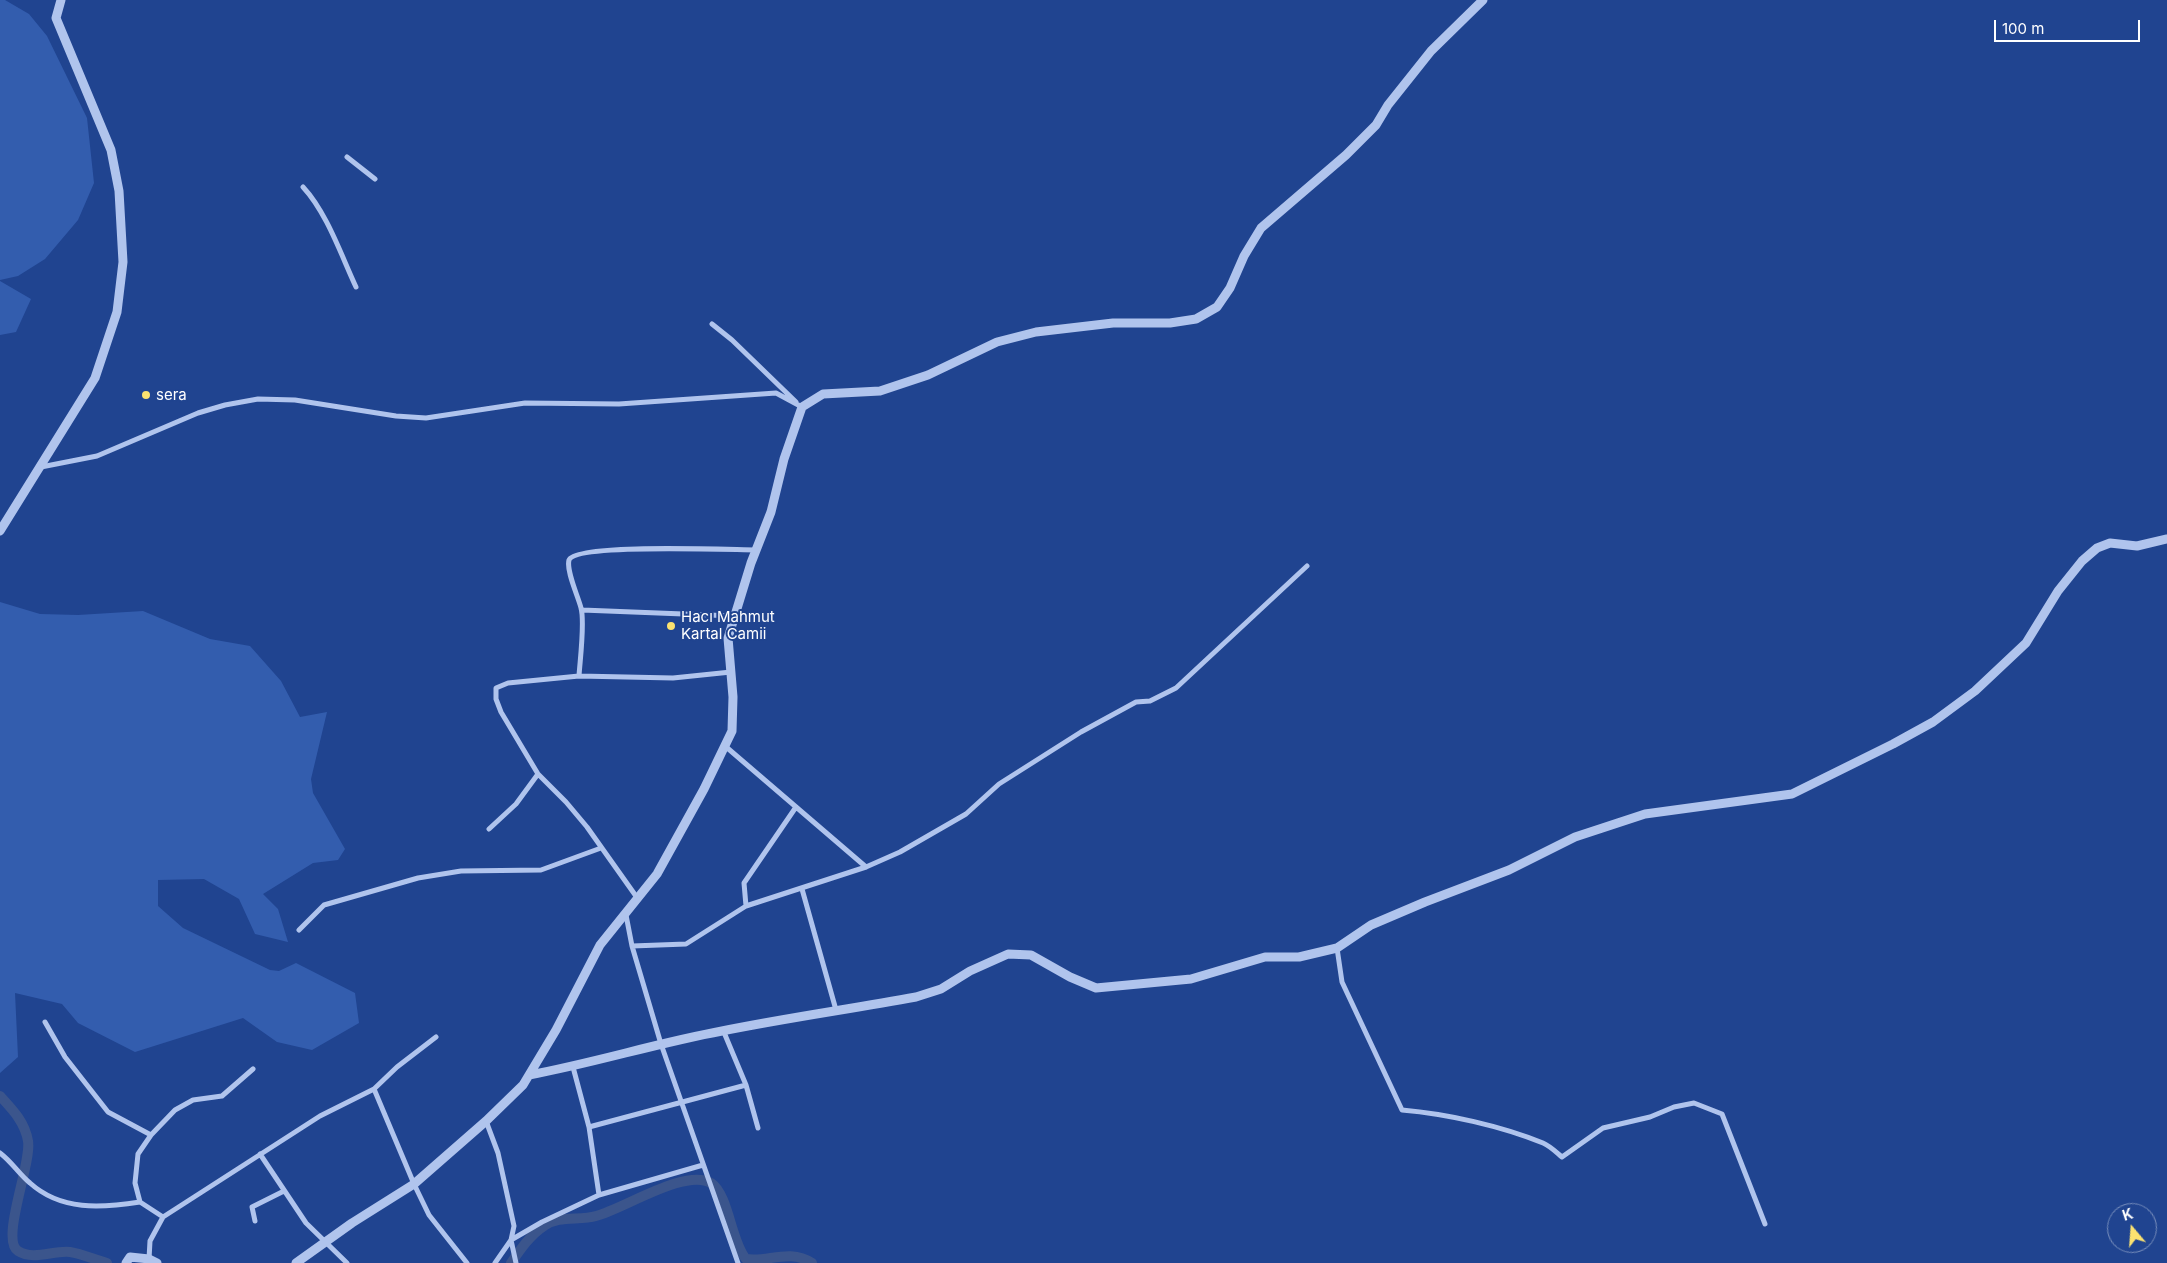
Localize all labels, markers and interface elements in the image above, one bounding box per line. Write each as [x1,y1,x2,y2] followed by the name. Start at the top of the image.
[1997,10,2143,42] scale bar
[2002,19,2044,38] text: 100 m
[156,386,187,404] place label: sera
[140,389,152,401] marker: sera
[681,608,775,643] place label: Hacı Mahmut Kartal Camii
[665,620,677,632] marker: Hacı Mahmut Kartal Camii
[2107,1203,2157,1253] north arrow
[2120,1205,2135,1224] text: K

